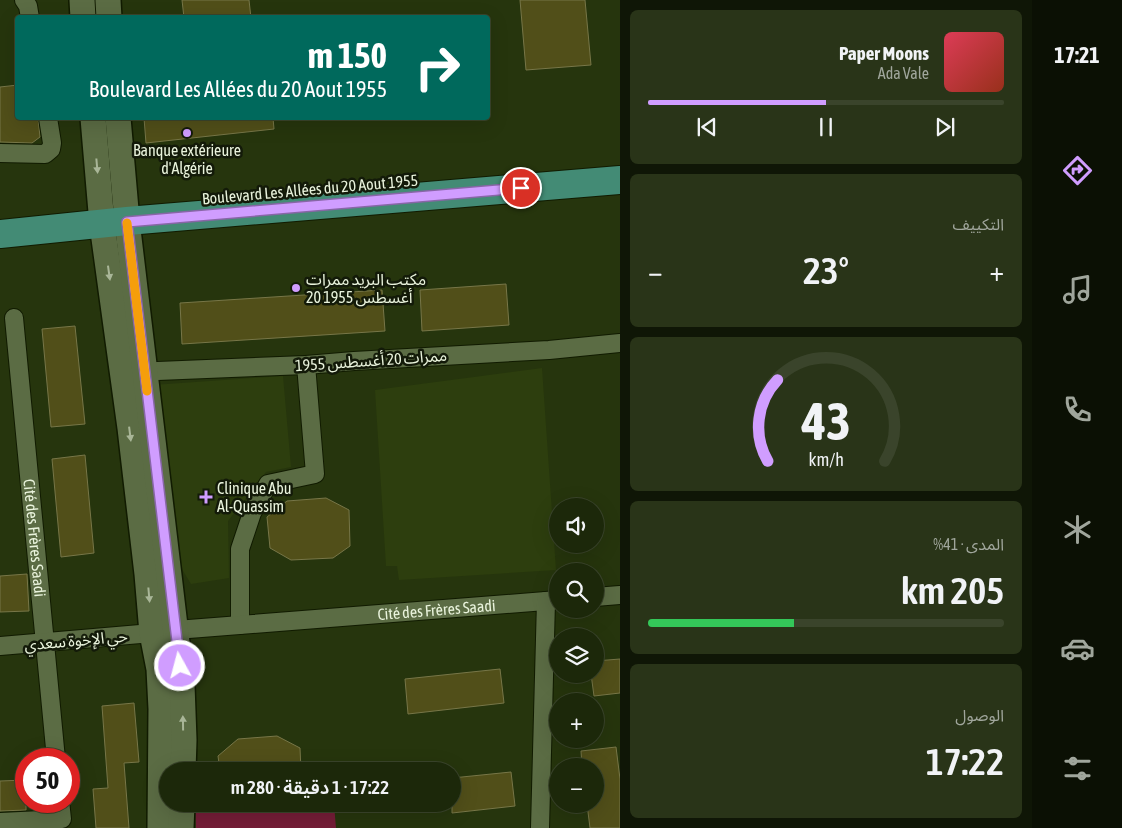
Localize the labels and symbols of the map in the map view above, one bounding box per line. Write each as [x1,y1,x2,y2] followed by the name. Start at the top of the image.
[181,127,193,139] marker: Banque extérieure d'Algérie
[133,141,241,178] place label: Banque extérieure d'Algérie
[93,158,101,174] one-way arrow
[500,167,542,209] pin
[201,171,419,207] street label: Boulevard Les Allées du 20 Aout 1955
[105,265,113,281] one-way arrow
[306,270,426,307] place label: مكتب البريد ممرات 20 أغسطس 1955
[290,282,302,294] marker: مكتب البريد ممرات 20 أغسطس 1955
[295,346,448,375] street label: ممرات 20 أغسطس 1955
[126,426,134,442] one-way arrow
[20,478,50,598] street label: Cité des Frères Saadi
[217,479,291,515] place label: Clinique Abu Al-Quassim
[199,490,213,504] marker: Clinique Abu Al-Quassim
[145,587,153,603] one-way arrow
[377,596,496,623] street label: Cité des Frères Saadi
[24,627,129,657] street label: حي الإخوة سعدي
[153,639,205,691] position arrow
[179,714,187,730] one-way arrow
[15,748,80,813] speed limit sign: 50

